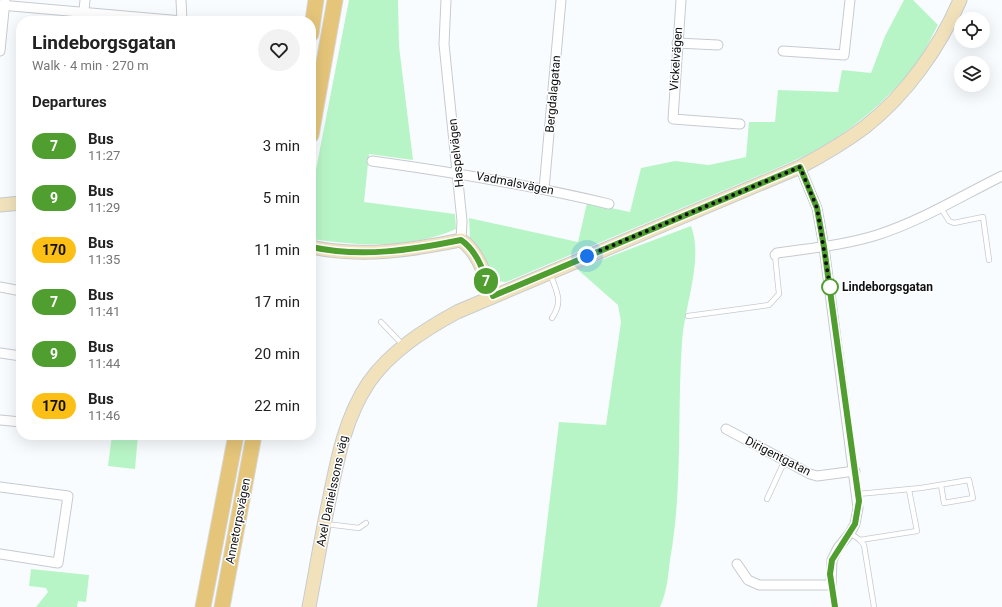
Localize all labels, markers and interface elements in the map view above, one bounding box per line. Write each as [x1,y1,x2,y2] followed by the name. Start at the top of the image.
[954,12,990,92] map controls
[954,12,990,48] button: locate
[667,27,685,91] street label: Vickelvägen
[258,29,300,71] button: heart
[32,31,176,54] text: Lindeborgsgatan
[543,55,563,133] street label: Bergdalagatan
[954,56,990,92] button: layers
[32,58,149,73] text: Walk · 4 min · 270 m
[32,93,107,111] text: Departures
[445,118,467,188] street label: Haspelvägen
[88,130,114,148] text: Bus
[263,137,300,155] text: 3 min
[50,138,58,154] text: 7
[88,148,120,163] text: 11:27
[475,169,555,197] street label: Vadmalsvägen
[88,182,114,200] text: Bus
[263,189,300,207] text: 5 min
[50,190,58,206] text: 9
[88,200,120,215] text: 11:29
[88,234,114,252] text: Bus
[254,241,300,259] text: 11 min
[42,242,66,258] text: 170
[577,246,597,266] your location
[88,252,120,267] text: 11:35
[473,268,499,294] line badge: 7
[482,273,490,289] text: 7
[821,278,839,296] marker: Lindeborgsgatan
[842,280,933,294] place label: Lindeborgsgatan
[88,286,114,304] text: Bus
[254,293,300,311] text: 17 min
[50,294,58,310] text: 7
[88,304,120,319] text: 11:41
[88,338,114,356] text: Bus
[254,345,300,363] text: 20 min
[50,346,58,362] text: 9
[88,356,120,371] text: 11:44
[88,390,114,408] text: Bus
[254,397,300,415] text: 22 min
[42,398,66,414] text: 170
[88,408,120,423] text: 11:46
[743,433,813,479] street label: Dirigentgatan
[313,434,351,548] street label: Axel Danielssons väg
[223,477,253,565] street label: Annetorpsvägen

